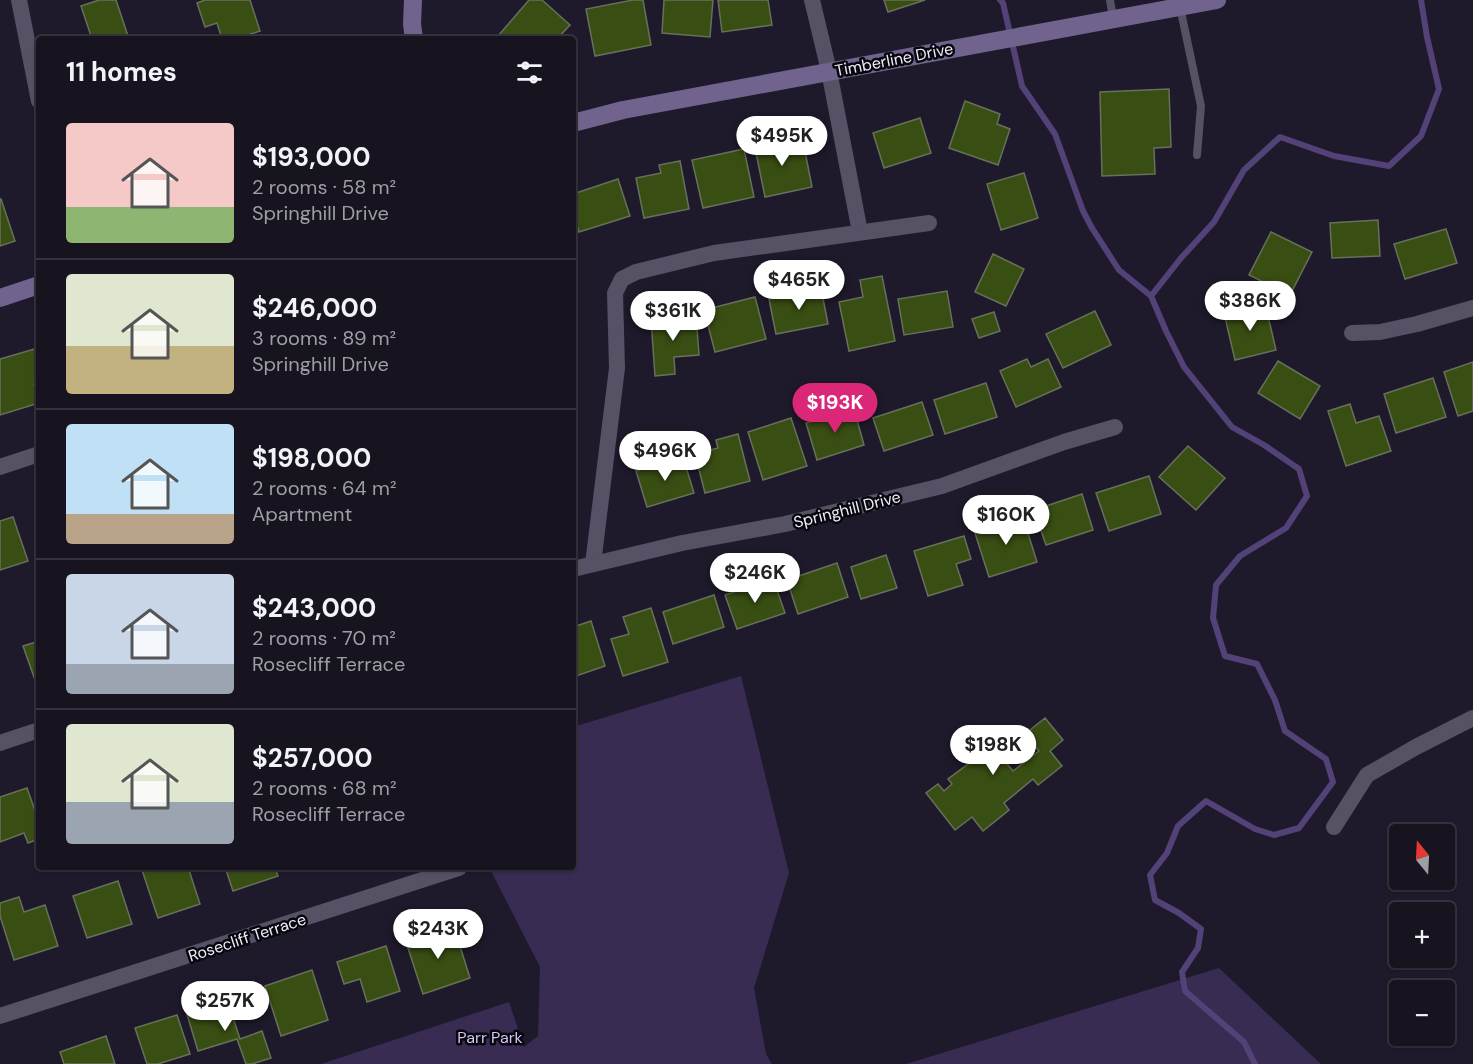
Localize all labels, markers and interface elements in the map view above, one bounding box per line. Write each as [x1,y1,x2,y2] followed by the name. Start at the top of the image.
[833,38,955,81] street label: Timberline Drive
[66,55,177,89] text: 11 homes
[513,56,546,89] icon: filters
[740,116,824,167] pin: $495K
[750,122,814,148] text: $495K
[252,140,370,174] text: $193,000
[114,147,186,219] icon: home
[252,174,396,200] text: 2 rooms · 58 m²
[252,200,389,226] text: Springhill Drive
[757,260,841,311] pin: $465K
[768,266,830,292] text: $465K
[1208,281,1292,332] pin: $386K
[1219,287,1281,313] text: $386K
[252,291,377,325] text: $246,000
[631,291,715,342] pin: $361K
[644,297,702,323] text: $361K
[114,298,186,370] icon: home
[252,325,396,351] text: 3 rooms · 89 m²
[252,351,389,377] text: Springhill Drive
[793,383,877,434] pin: $193K
[806,389,864,415] text: $193K
[623,431,707,482] pin: $496K
[633,437,697,463] text: $496K
[252,441,371,475] text: $198,000
[114,448,186,520] icon: home
[252,475,396,501] text: 2 rooms · 64 m²
[791,486,903,533] street label: Springhill Drive
[964,495,1048,546] pin: $160K
[252,501,352,527] text: Apartment
[976,501,1036,527] text: $160K
[713,553,797,604] pin: $246K
[724,559,786,585] text: $246K
[252,591,376,625] text: $243,000
[114,598,186,670] icon: home
[252,625,396,651] text: 2 rooms · 70 m²
[252,651,405,677] text: Rosecliff Terrace
[951,725,1035,776] pin: $198K
[964,731,1022,757] text: $198K
[252,741,373,775] text: $257,000
[114,748,186,820] icon: home
[252,775,397,801] text: 2 rooms · 68 m²
[252,801,405,827] text: Rosecliff Terrace
[1389,824,1455,890] north arrow
[1389,824,1455,1046] map controls
[1389,902,1455,968] button: +
[186,909,309,966] street label: Rosecliff Terrace
[396,909,480,960] pin: $243K
[407,915,469,941] text: $243K
[1389,980,1455,1046] button: −
[183,981,267,1032] pin: $257K
[195,987,255,1013] text: $257K
[457,1027,523,1048] park label: Parr Park

